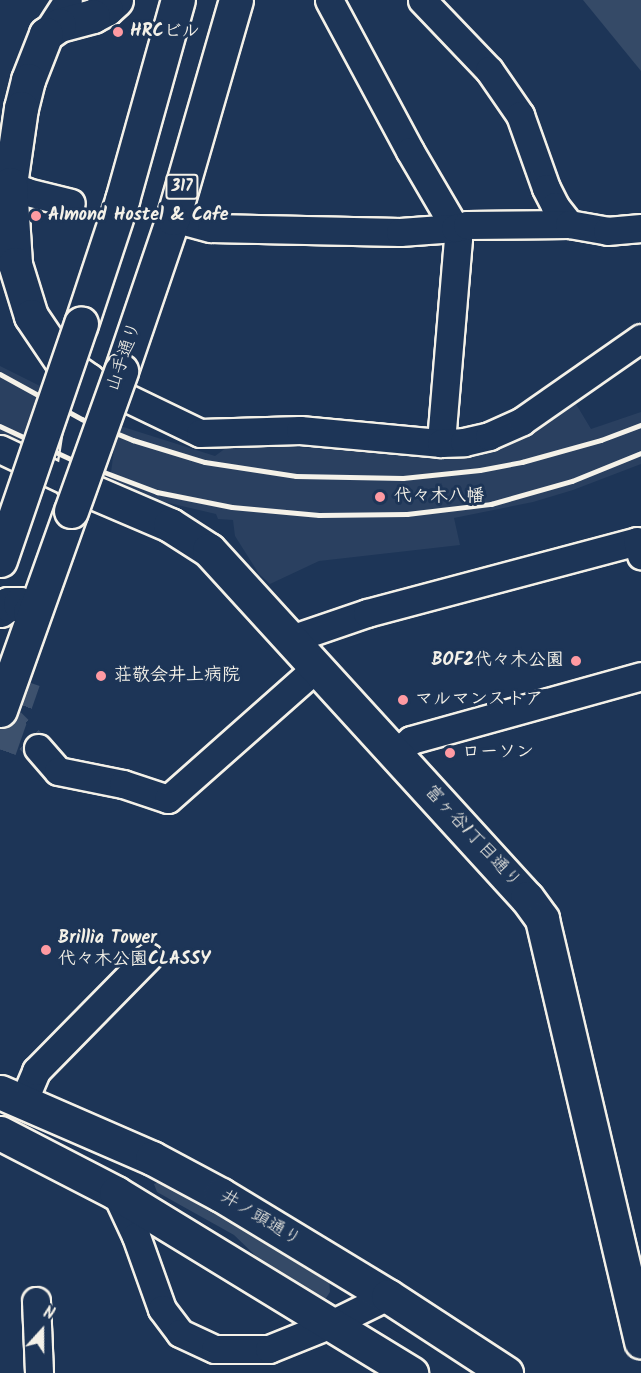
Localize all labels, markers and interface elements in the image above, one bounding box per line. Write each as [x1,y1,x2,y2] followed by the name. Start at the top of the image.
[130,21,200,43] place label: HRCビル
[111,25,125,39] marker: HRCビル
[164,174,200,200] road number: 317
[48,205,229,227] place label: Almond Hostel & Cafe
[29,209,43,223] marker: Almond Hostel & Cafe
[103,319,147,395] street label: 山手通り
[394,486,484,508] place label: 代々木八幡
[371,488,389,506] marker: 代々木八幡
[431,650,564,672] place label: BOF2代々木公園
[569,654,583,668] marker: BOF2代々木公園
[114,665,240,687] place label: 荘敬会井上病院
[92,667,110,685] marker: 荘敬会井上病院
[415,689,541,711] place label: マルマンストア
[396,693,410,707] marker: マルマンストア
[462,742,534,764] place label: ローソン
[443,746,457,760] marker: ローソン
[419,781,525,893] street label: 富ヶ谷1丁目通り
[58,929,210,972] place label: Brillia Tower 代々木公園CLASSY
[39,943,53,957] marker: Brillia Tower 代々木公園CLASSY
[216,1187,304,1251] street label: 井ノ頭通り
[39,1300,58,1327] text: N
[12,1301,72,1361] north arrow

